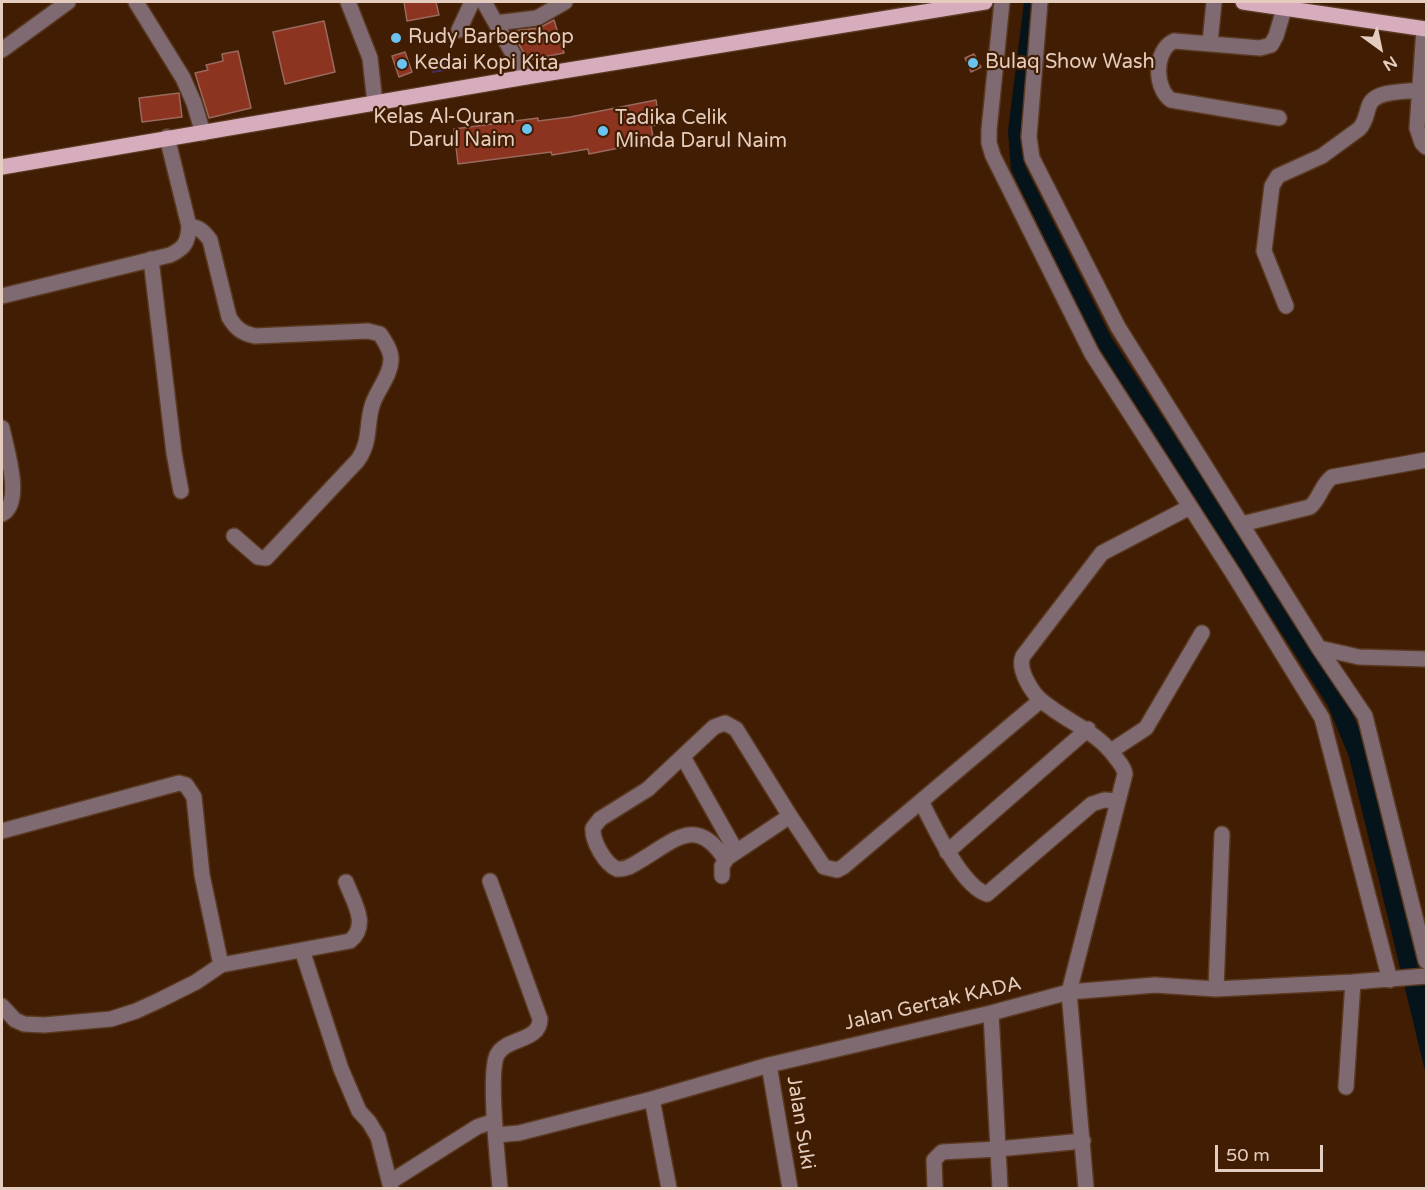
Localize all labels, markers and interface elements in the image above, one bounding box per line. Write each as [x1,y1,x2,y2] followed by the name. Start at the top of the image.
[1350,18,1410,78] north arrow
[408,26,574,50] place label: Rudy Barbershop
[389,31,403,45] marker: Rudy Barbershop
[985,51,1155,75] place label: Bulaq Show Wash
[1379,51,1401,75] text: N
[414,52,558,76] place label: Kedai Kopi Kita
[966,56,980,70] marker: Bulaq Show Wash
[395,57,409,71] marker: Kedai Kopi Kita
[373,106,515,153] place label: Kelas Al-Quran Darul Naim
[615,107,787,154] place label: Tadika Celik Minda Darul Naim
[520,122,534,136] marker: Kelas Al-Quran Darul Naim
[596,124,610,138] marker: Tadika Celik Minda Darul Naim
[842,972,1024,1036] street label: Jalan Gertak KADA
[781,1075,819,1171] street label: Jalan Suki
[1218,1133,1326,1171] scale bar
[1226,1144,1270,1166] text: 50 m

